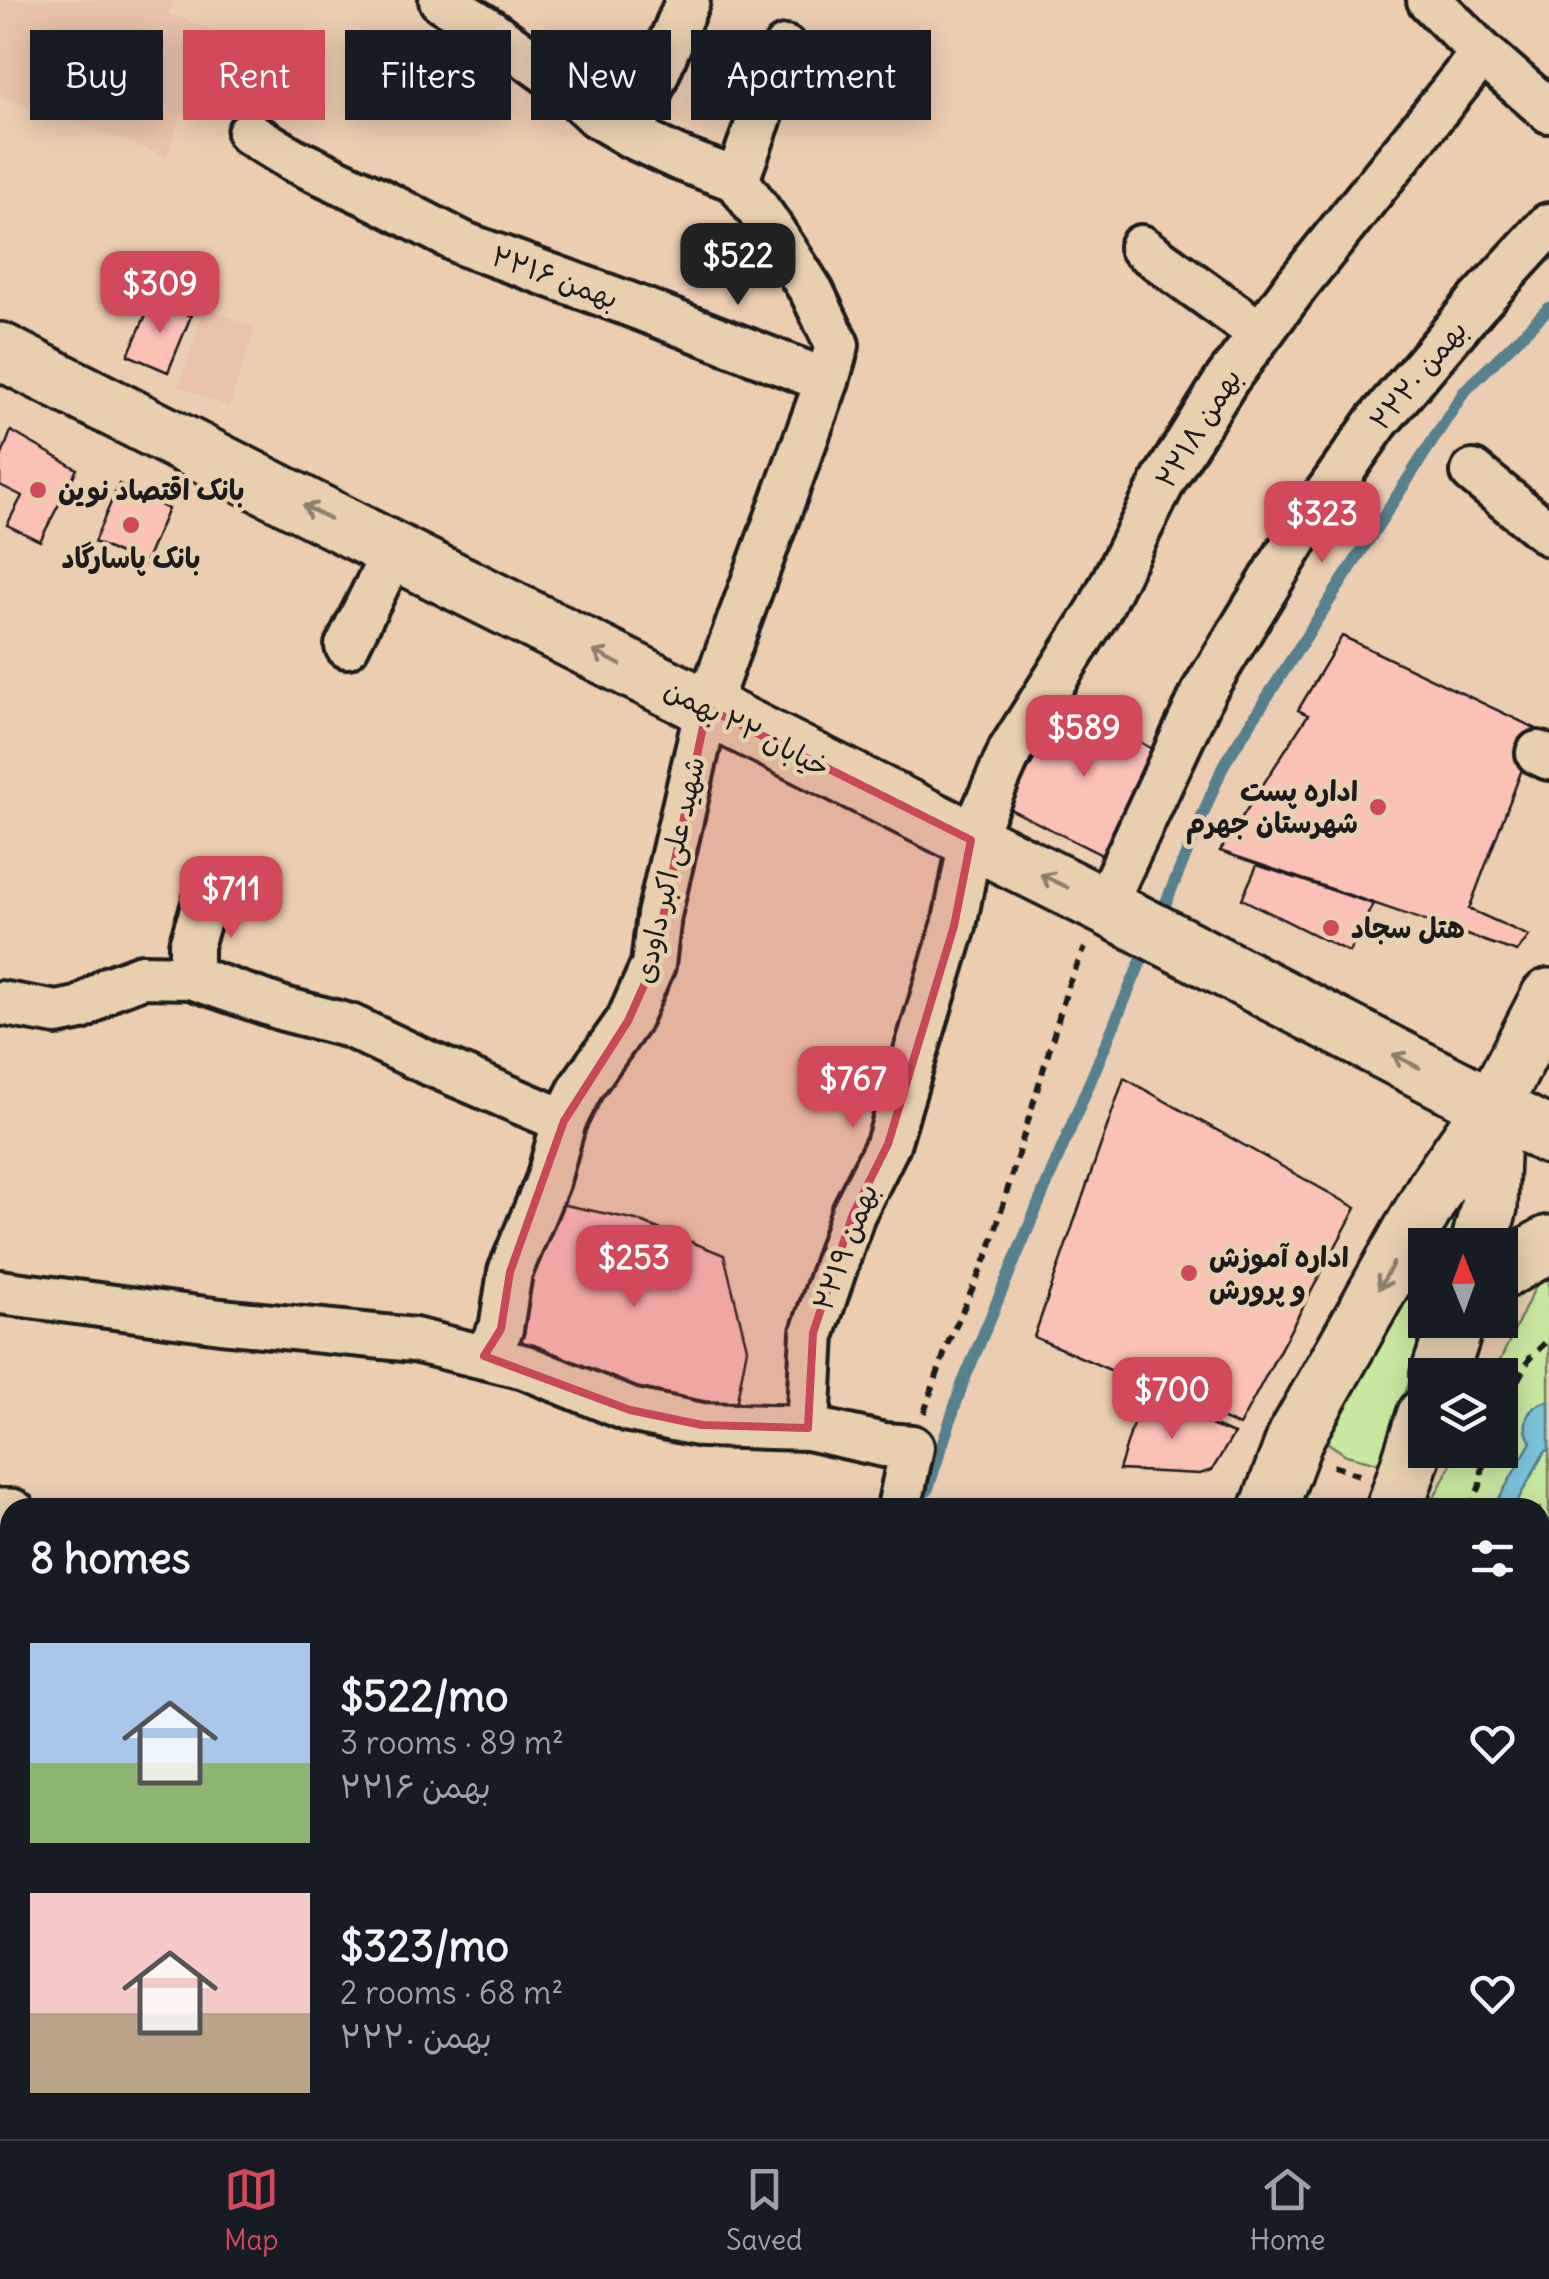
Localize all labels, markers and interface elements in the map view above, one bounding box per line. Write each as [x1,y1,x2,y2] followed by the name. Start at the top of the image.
[30,30,163,120] chip: Buy
[183,30,325,120] chip: Rent
[345,30,511,120] chip: Filters
[531,30,671,120] chip: New
[691,30,931,120] chip: Apartment
[679,223,797,308] pin: $522
[702,235,774,276] text: $522
[487,238,623,316] street label: ۲۲بهمن ۱۶
[101,251,219,336] pin: $309
[122,263,198,304] text: $309
[1361,313,1475,437] street label: ۲۲بهمن ۲۰
[1147,361,1249,495] street label: ۲۲بهمن ۱۸
[58,472,245,508] place label: بانک اقتصاد نوین
[27,479,49,501] marker: بانک اقتصاد نوین
[1263,481,1381,566] pin: $323
[1286,493,1358,534] text: $323
[302,502,332,521] one-way arrow
[120,514,142,536] marker: بانک پاسارگاد
[61,540,201,576] place label: بانک پاسارگاد
[593,647,623,666] one-way arrow
[658,671,836,785] street label: خیابان ۲۲ بهمن
[1025,695,1143,780] pin: $589
[1048,707,1120,748] text: $589
[625,753,713,987] street label: شهید علی اکبر داودی
[1186,773,1358,845] place label: اداره پست شهرستان جهرم
[1367,796,1389,818] marker: اداره پست شهرستان جهرم
[172,856,290,941] pin: $711
[202,868,260,909] text: $711
[1040,871,1070,890] one-way arrow
[1351,910,1465,946] place label: هتل سجاد
[1320,917,1342,939] marker: هتل سجاد
[794,1046,912,1131] pin: $767
[1392,1051,1421,1070] one-way arrow
[819,1058,887,1099] text: $767
[804,1179,886,1315] street label: ۲۲بهمن ۱۹
[575,1225,693,1310] pin: $253
[1408,1228,1518,1338] north arrow
[1408,1228,1518,1468] map controls
[598,1237,670,1278] text: $253
[1209,1239,1349,1307] place label: اداره آموزش و پرورش
[1375,1261,1395,1291] one-way arrow
[1178,1262,1200,1284] marker: اداره آموزش و پرورش
[1113,1357,1231,1442] pin: $700
[1408,1358,1518,1468] button: layers
[1134,1369,1210,1410] text: $700
[1465,1531,1520,1586] icon: filters
[30,1532,191,1584] text: 8 homes
[340,1670,509,1722] text: $522/mo
[110,1683,230,1803] icon: home
[1465,1716,1520,1771] icon: heart
[340,1722,564,1763] text: 3 rooms · 89 m²
[340,1766,491,1807] text: ۲۲بهمن ۱۶
[340,1920,509,1972] text: $323/mo
[110,1933,230,2053] icon: home
[1465,1966,1520,2021] icon: heart
[340,1972,563,2013] text: 2 rooms · 68 m²
[340,2016,492,2057] text: ۲۲بهمن ۲۰
[224,2162,279,2258] tab: Map
[726,2162,803,2258] tab: Saved
[1250,2162,1325,2258] tab: Home

